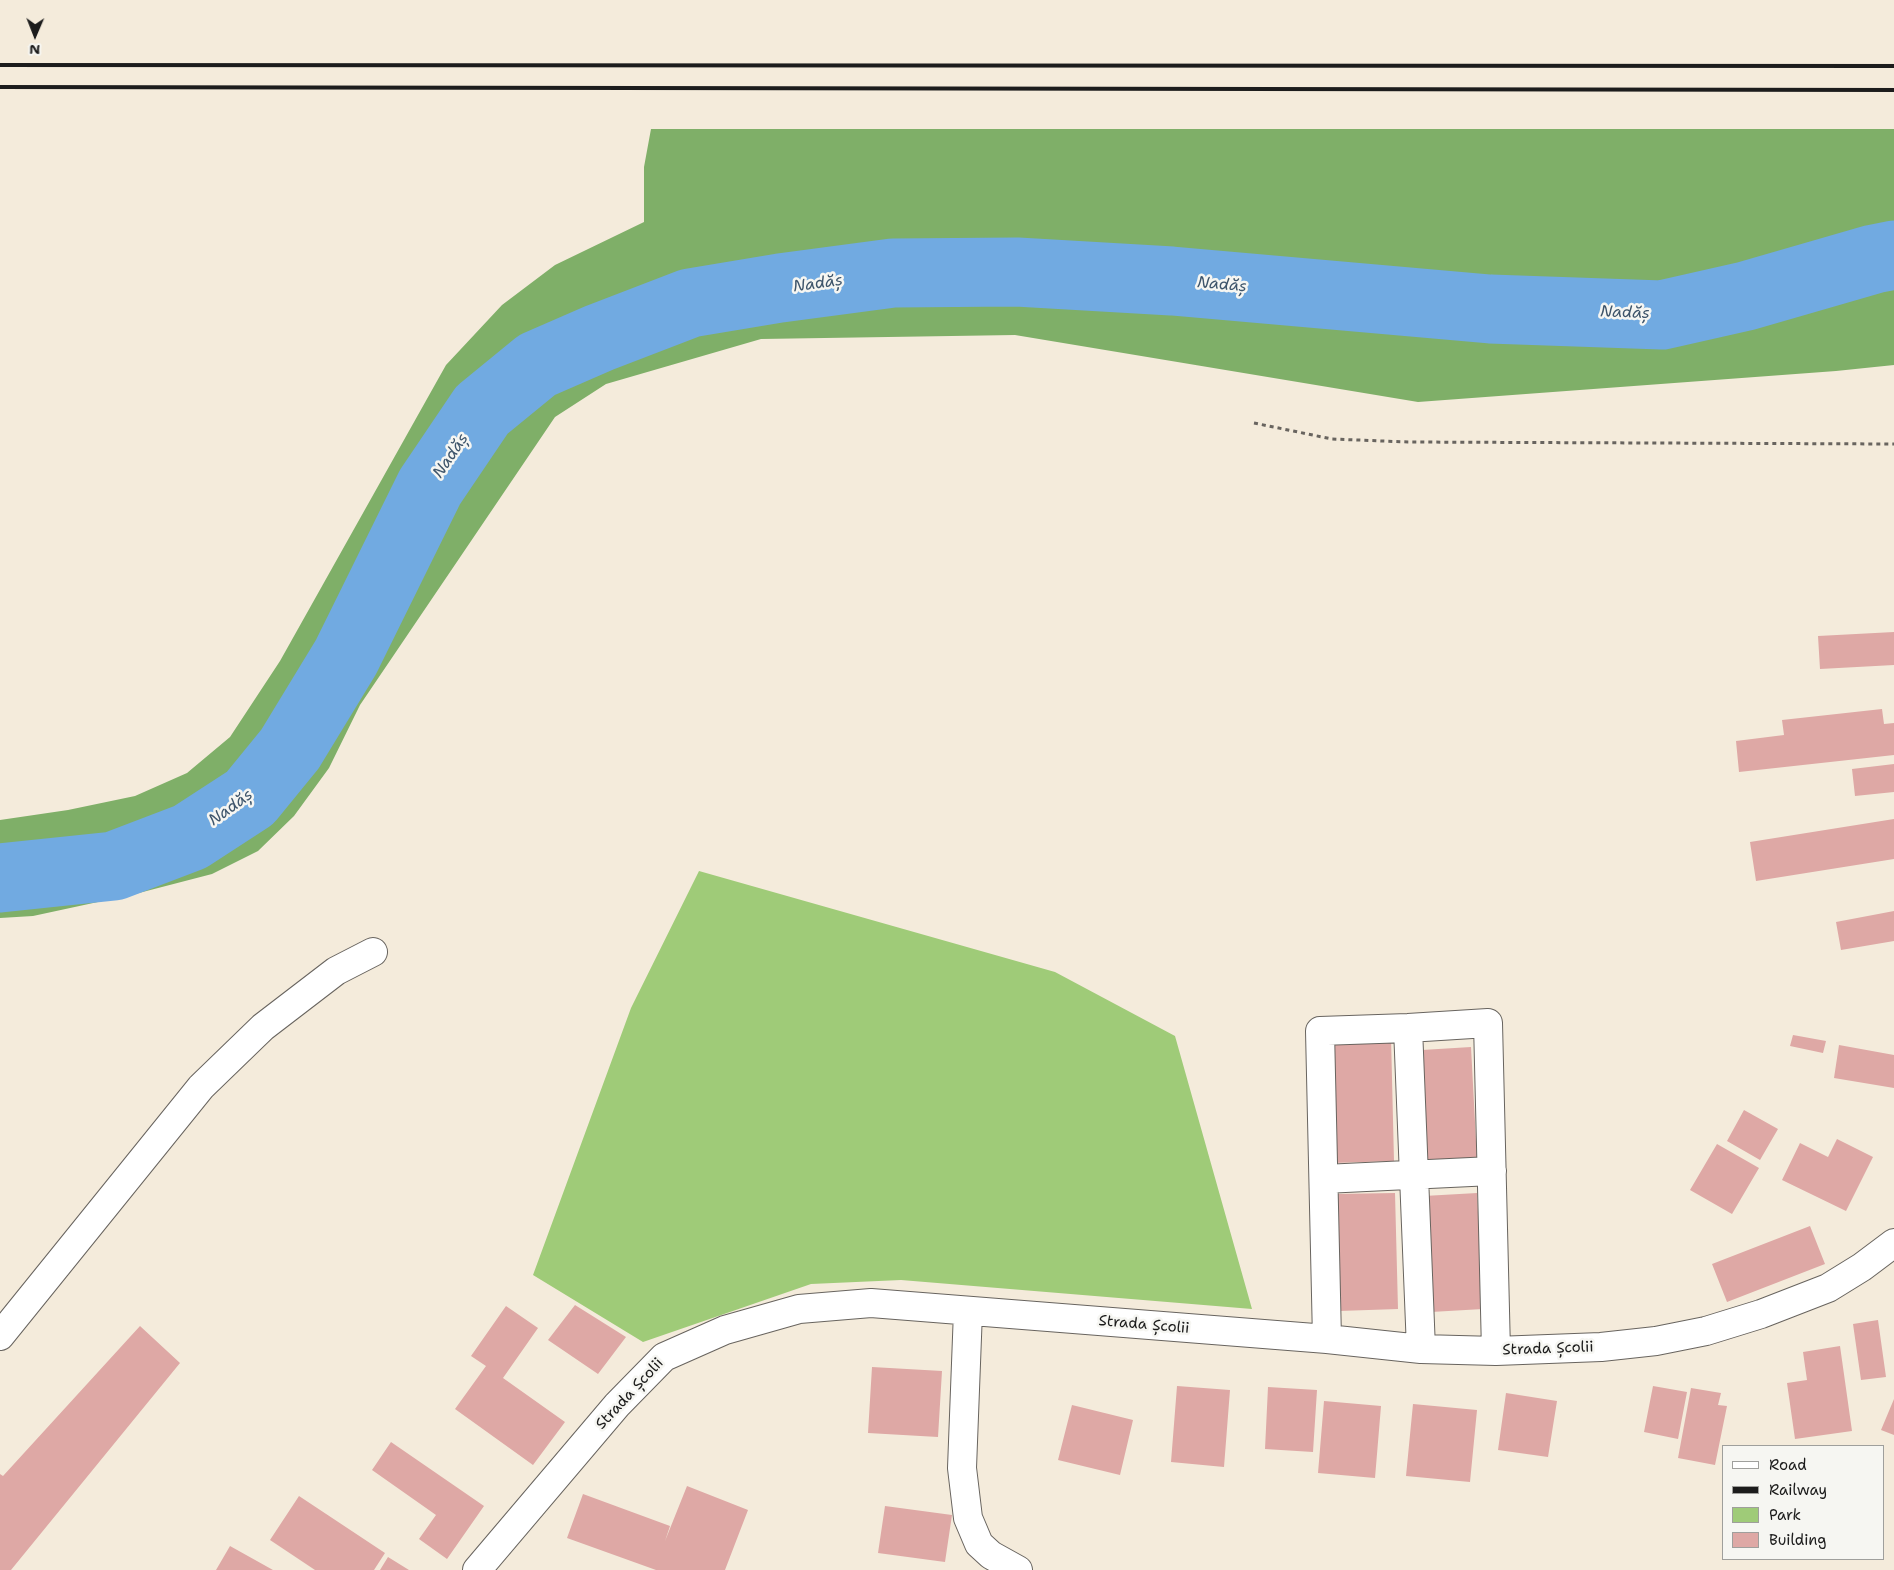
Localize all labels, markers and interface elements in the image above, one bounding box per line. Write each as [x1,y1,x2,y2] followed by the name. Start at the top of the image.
[10,10,60,60] north arrow
[29,41,40,59] text: N
[792,271,844,297] water label: Nadăș
[1196,273,1248,297] water label: Nadăș
[1600,303,1650,323] water label: Nadăș
[429,430,473,482] water label: Nadăș
[205,786,257,830] water label: Nadăș
[1098,1312,1190,1338] street label: Strada Școlii
[1502,1338,1594,1360] street label: Strada Școlii
[592,1355,668,1433] street label: Strada Școlii
[1722,1445,1884,1560] legend
[1769,1455,1807,1475] text: Road
[1769,1480,1827,1500] text: Railway
[1769,1505,1801,1525] text: Park
[1769,1530,1826,1550] text: Building

